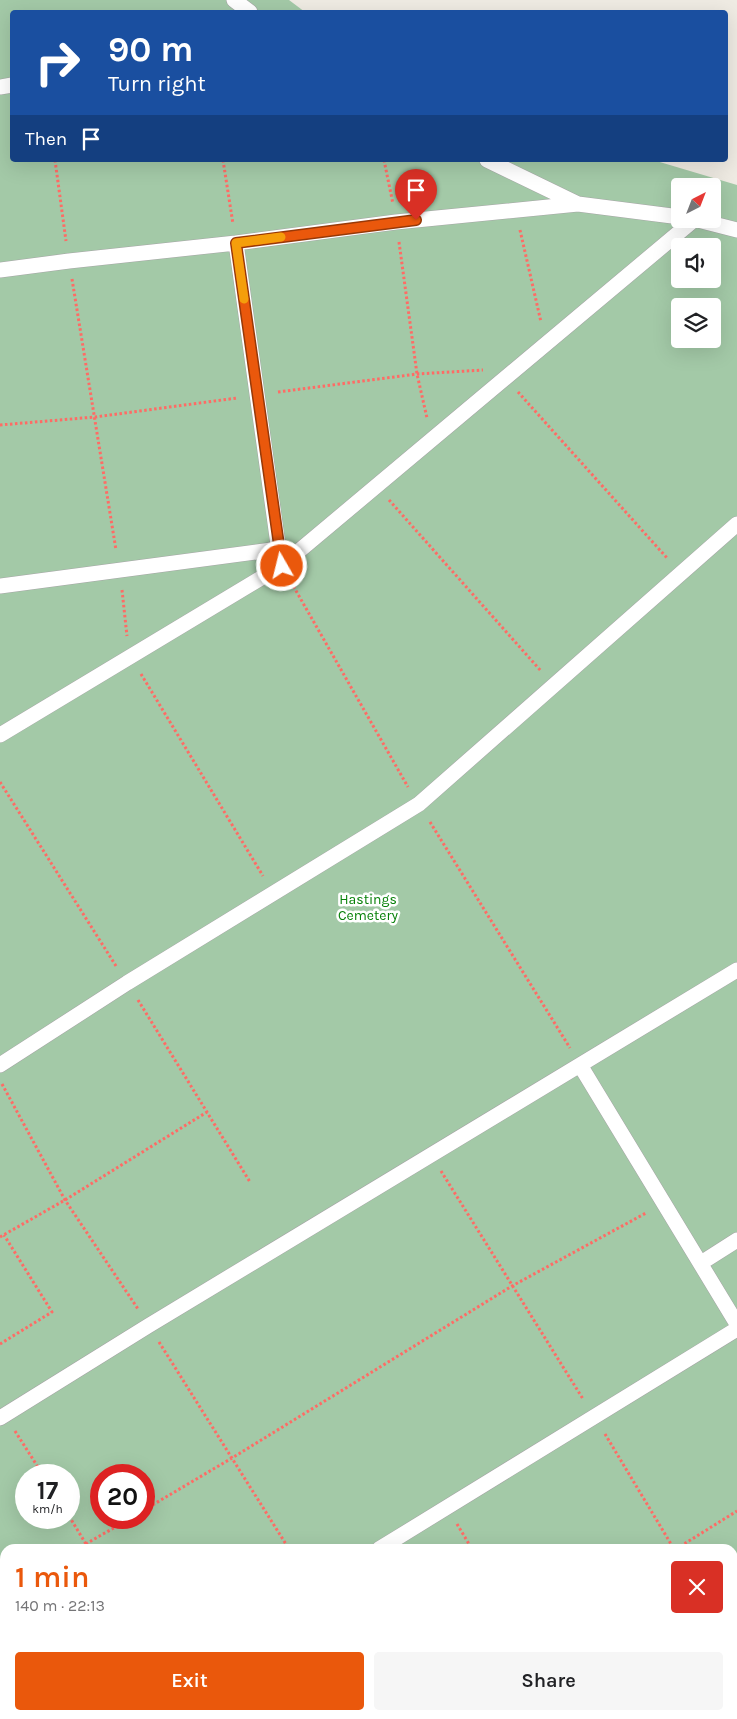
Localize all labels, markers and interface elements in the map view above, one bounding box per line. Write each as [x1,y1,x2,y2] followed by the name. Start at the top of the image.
[108,29,194,70] text: 90 m
[25,30,90,95] icon: right
[108,71,206,97] text: Turn right
[77,125,105,153] icon: arrive
[25,128,67,150] text: Then
[395,169,437,220] pin
[402,176,430,204] icon: arrive
[671,178,721,228] north arrow
[671,178,721,348] map controls
[671,238,721,288] button: sound
[671,298,721,348] button: layers
[255,539,307,591] position arrow
[338,891,399,924] park label: Hastings Cemetery
[90,1464,155,1529] speed limit sign: 20
[37,1476,58,1505] text: 17
[32,1502,63,1516] text: km/h
[15,1559,89,1595] text: 1 min
[671,1561,723,1613] button: close
[15,1596,105,1615] text: 140 m · 22:13
[15,1652,364,1710] button: Exit
[374,1652,723,1710] button: Share

